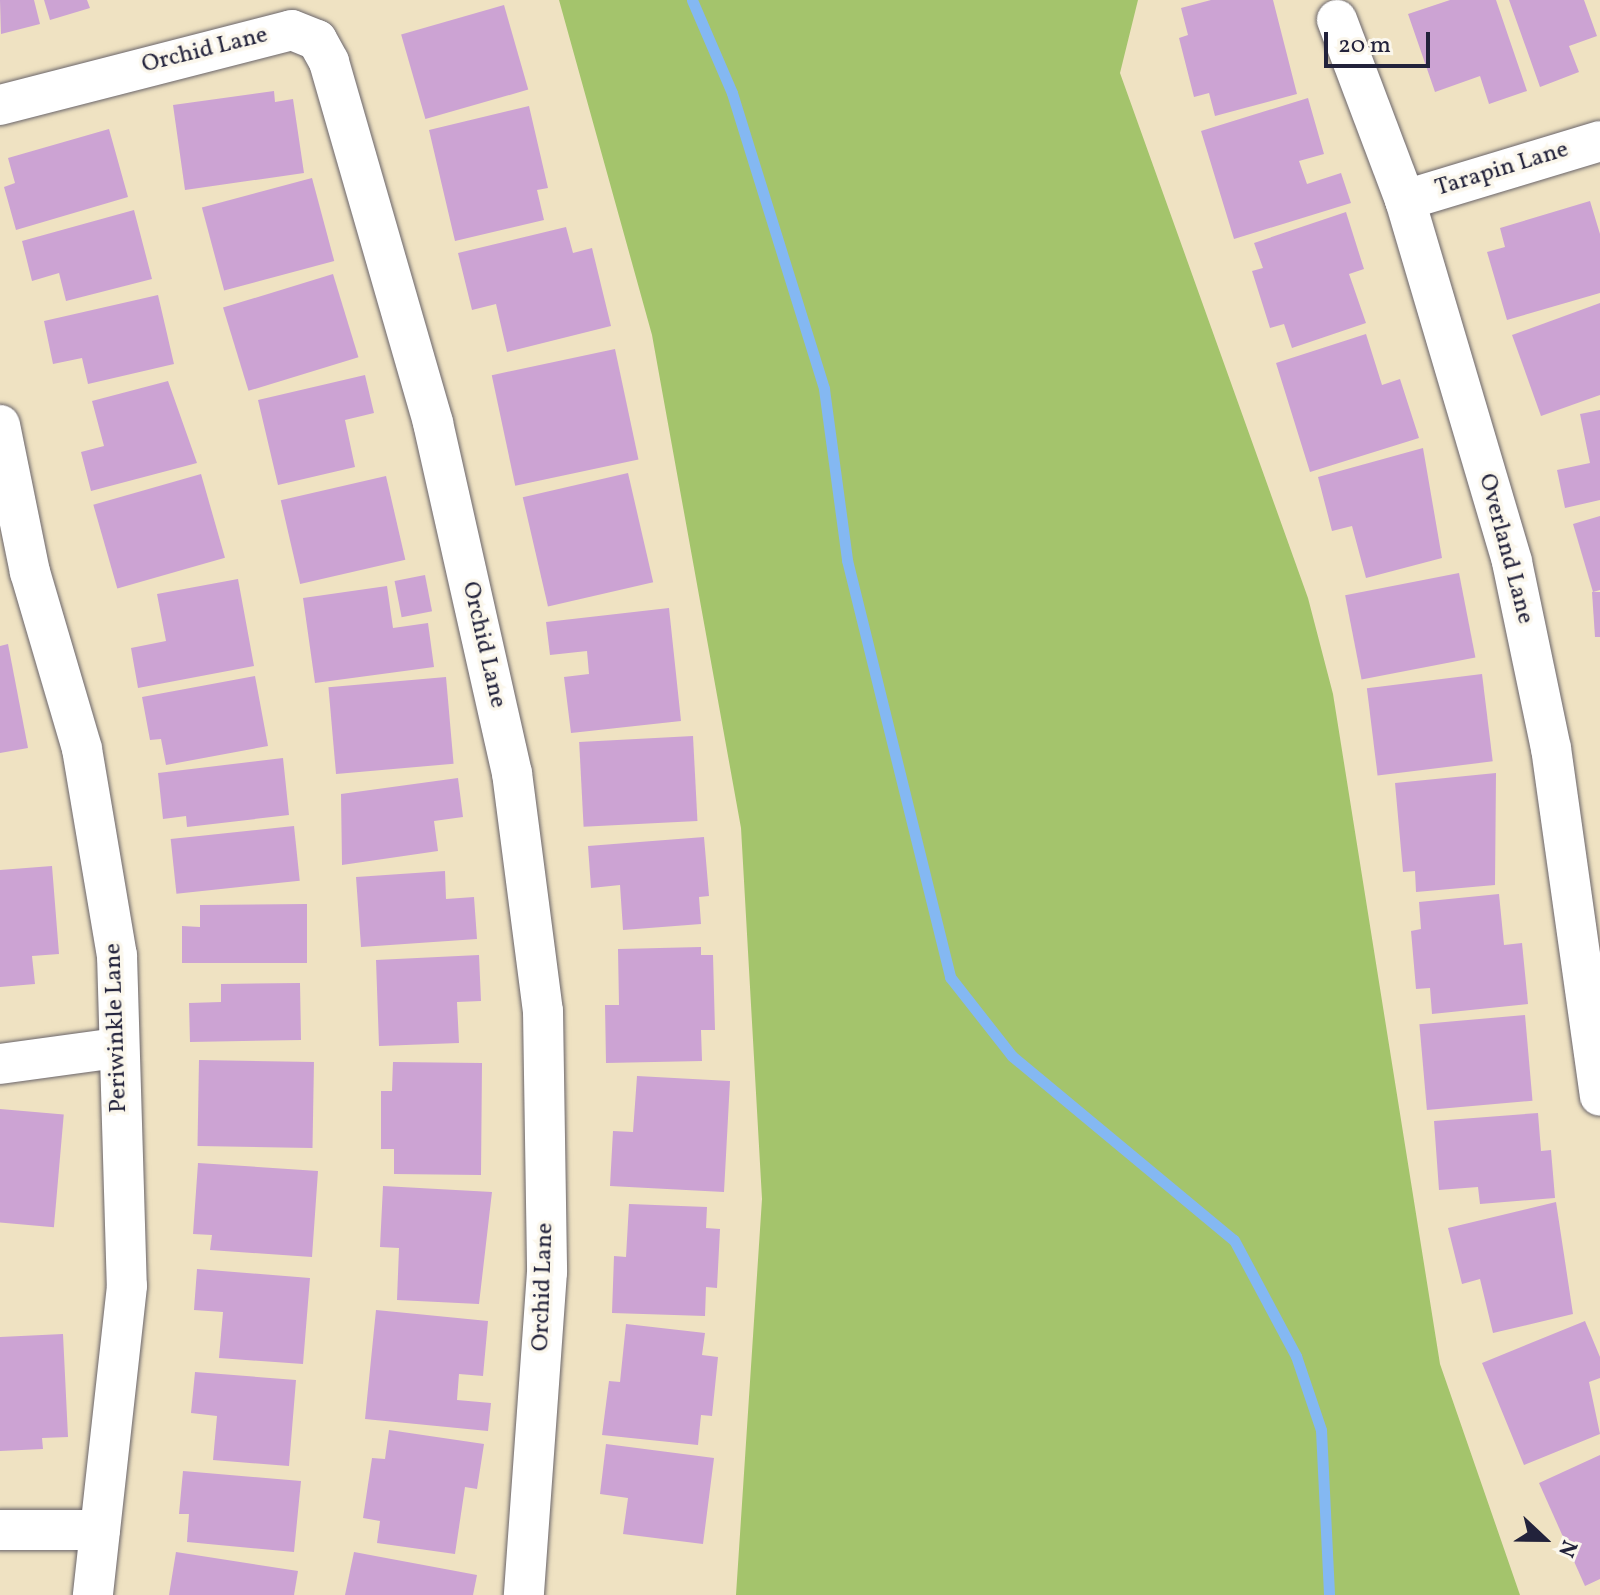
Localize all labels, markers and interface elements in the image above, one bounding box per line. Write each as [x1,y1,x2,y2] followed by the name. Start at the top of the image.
[1328,16,1434,66] scale bar
[139,21,271,81] street label: Orchid Lane
[1338,29,1391,63] text: 20 m
[1432,136,1572,204] street label: Tarapin Lane
[1471,471,1539,627] street label: Overland Lane
[454,579,512,711] street label: Orchid Lane
[100,943,134,1113] street label: Periwinkle Lane
[527,1222,561,1352] street label: Orchid Lane
[1504,1499,1584,1579] north arrow
[1549,1535,1584,1561] text: N

